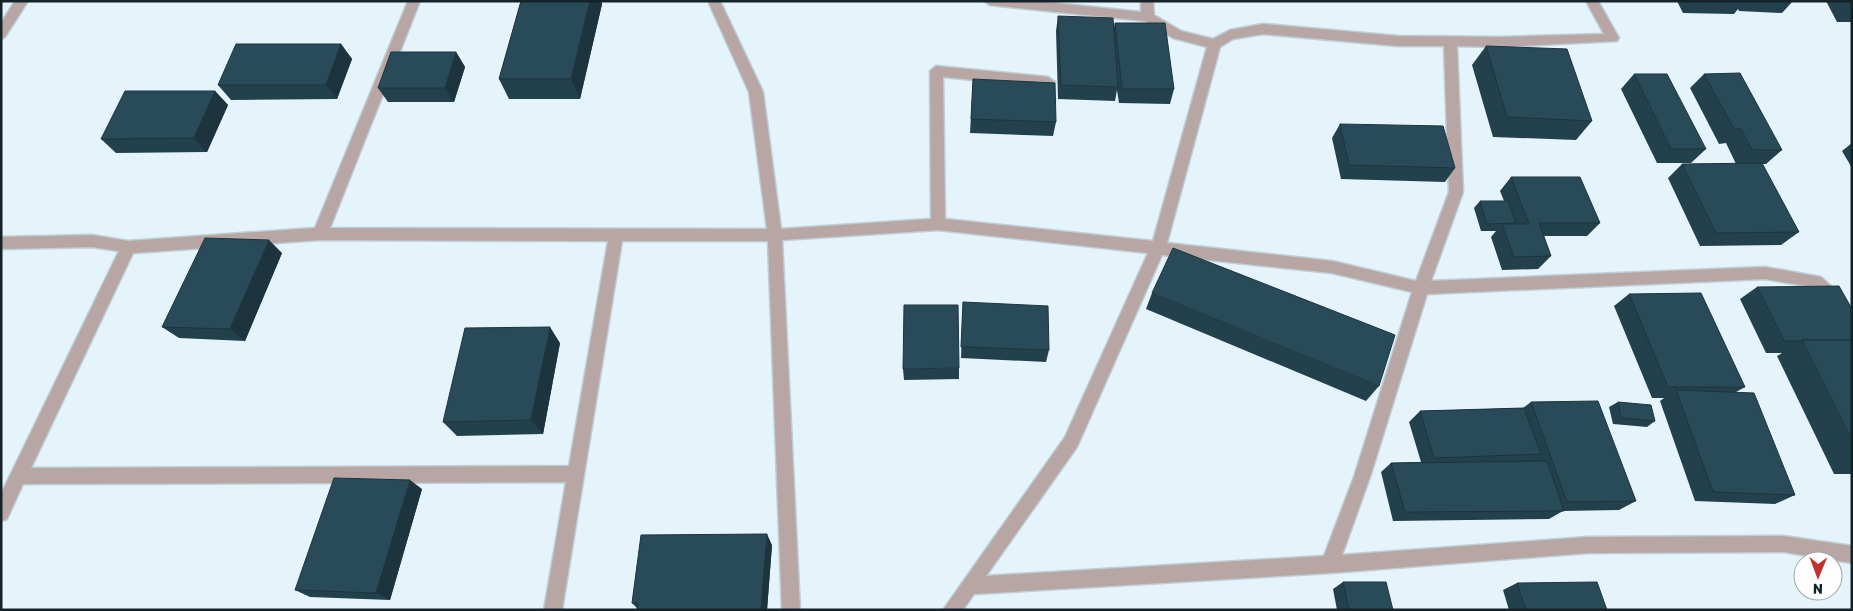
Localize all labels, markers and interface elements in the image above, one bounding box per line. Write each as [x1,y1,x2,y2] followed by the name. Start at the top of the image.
[1793,551,1843,601] north arrow
[1813,580,1823,597] text: N

